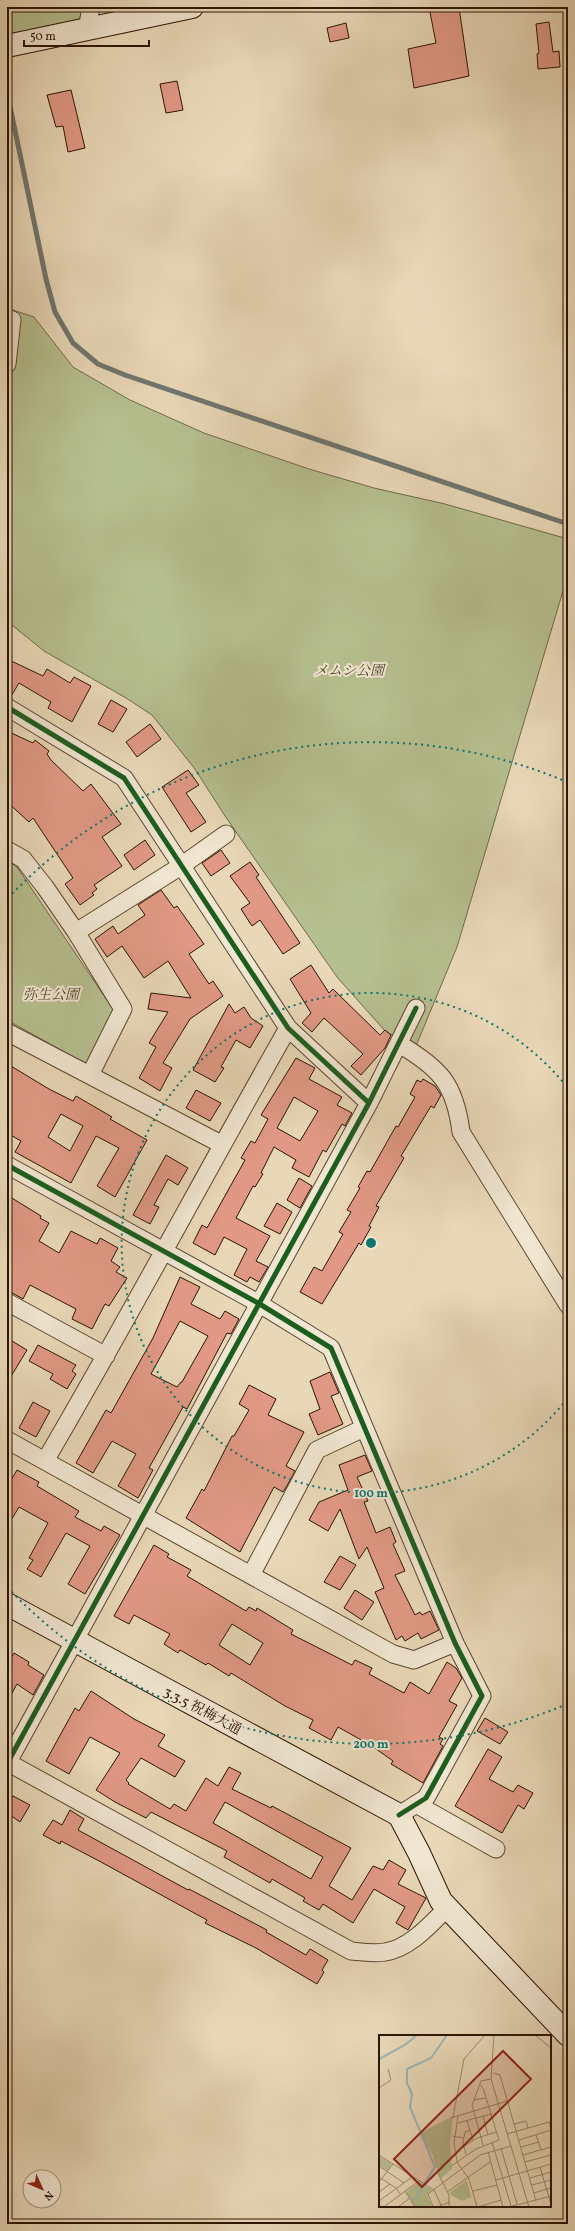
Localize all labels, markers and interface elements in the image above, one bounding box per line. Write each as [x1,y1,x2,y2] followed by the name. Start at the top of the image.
[24,22,149,48] scale bar
[30,29,56,45] text: 50 m
[314,662,386,681] park label: メムシ公園
[23,986,81,1005] park label: 弥生公園
[364,1236,378,1250] centre of rings
[354,1486,388,1502] text: 100 m
[160,1683,245,1740] street label: 3.3.5 祝梅大通
[353,1737,389,1753] text: 200 m
[379,2035,551,2207] inset map
[22,2169,62,2209] north arrow
[40,2187,56,2203] text: N

